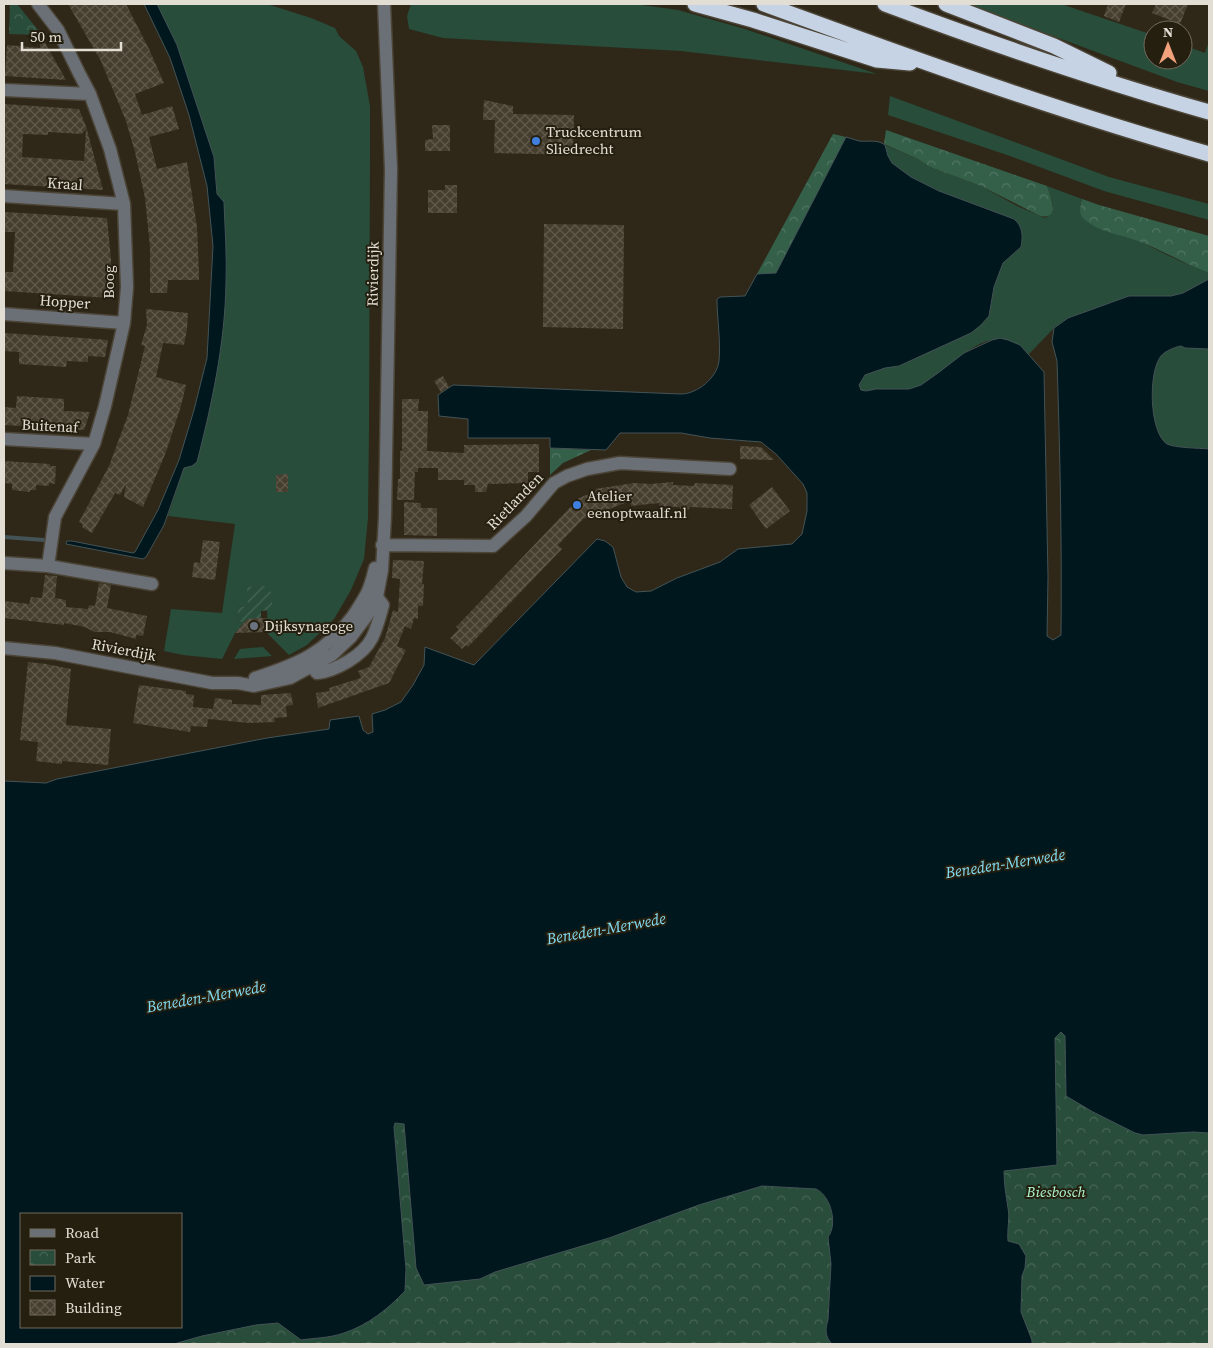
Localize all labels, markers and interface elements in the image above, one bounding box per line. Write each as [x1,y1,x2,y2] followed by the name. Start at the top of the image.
[22,20,121,52] scale bar
[1143,20,1193,70] north arrow
[1163,22,1173,42] text: N
[30,26,62,47] text: 50 m
[546,121,643,159] place label: Truckcentrum Sliedrecht
[530,135,542,147] marker: Truckcentrum Sliedrecht
[46,172,84,195] street label: Kraal
[361,240,384,307] street label: Rivierdijk
[98,265,119,299] street label: Boog
[39,289,92,314] street label: Hopper
[21,414,81,438] street label: Buitenaf
[482,467,548,534] street label: Rietlanden
[587,485,688,523] place label: Atelier eenoptwaalf.nl
[571,499,583,511] marker: Atelier eenoptwaalf.nl
[264,615,354,636] place label: Dijksynagoge
[248,620,260,632] marker: Dijksynagoge
[90,633,159,666] street label: Rivierdijk
[943,843,1067,883] water label: Beneden-Merwede
[544,907,668,949] water label: Beneden-Merwede
[144,975,268,1017] water label: Beneden-Merwede
[1025,1181,1086,1202] park label: Biesbosch
[20,1213,182,1328] legend
[65,1222,99,1243] text: Road
[65,1247,97,1268] text: Park
[65,1272,106,1293] text: Water
[65,1297,122,1318] text: Building

